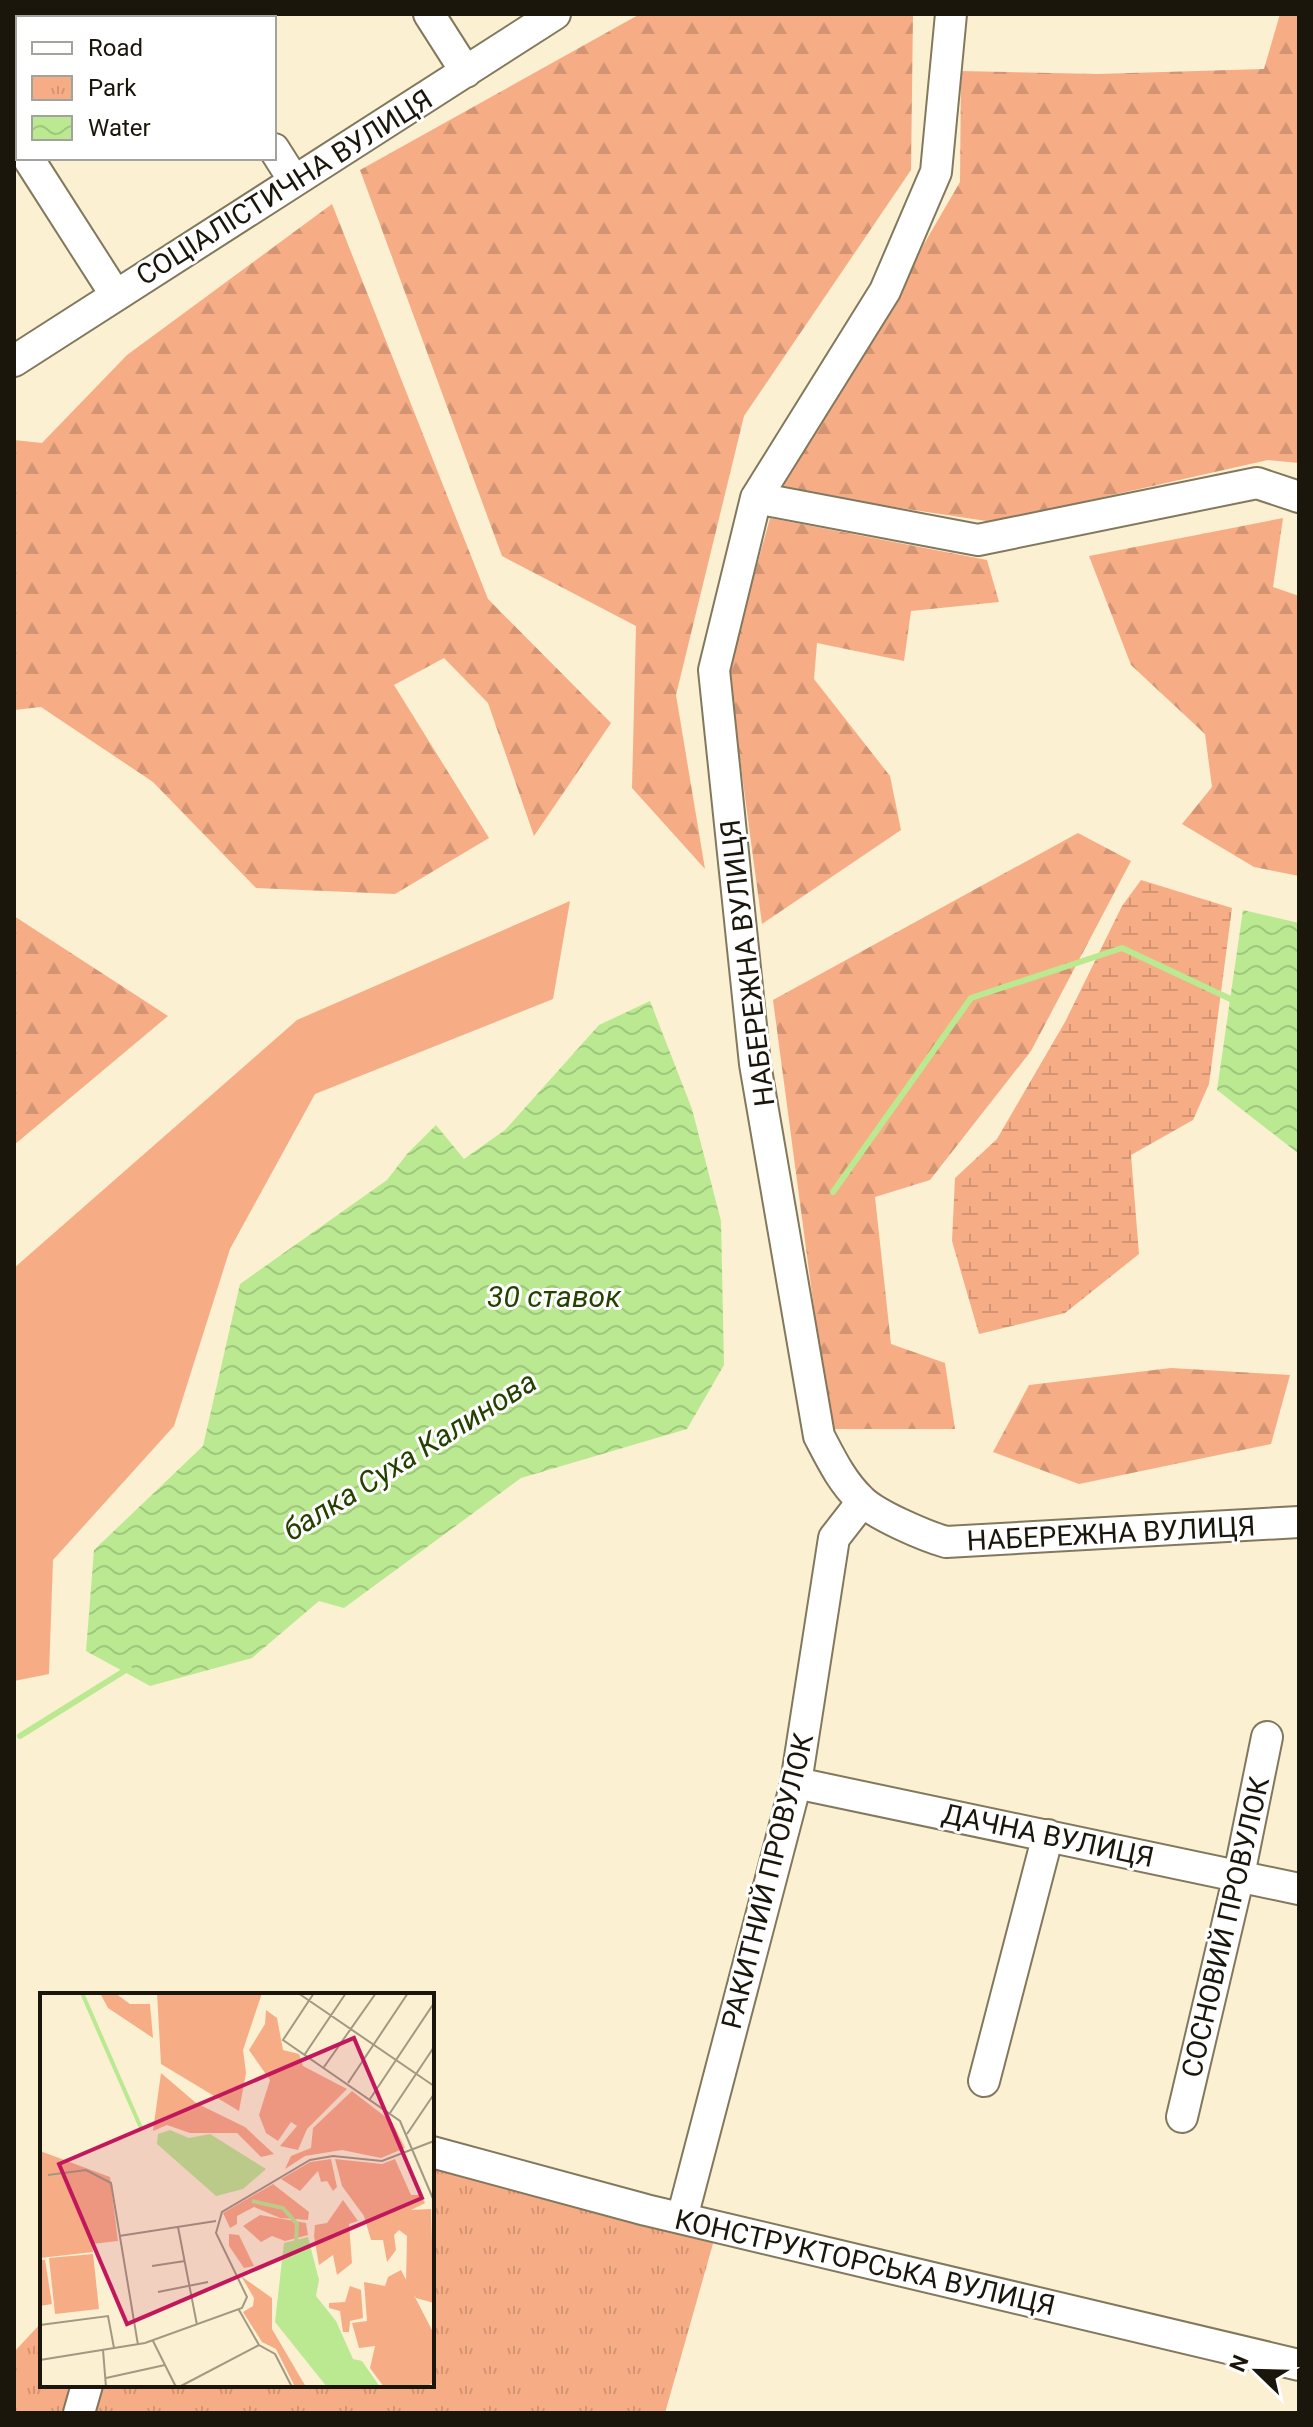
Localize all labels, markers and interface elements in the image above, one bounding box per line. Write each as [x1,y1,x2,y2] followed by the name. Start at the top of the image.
[16,16,276,160] legend
[88,34,143,62] text: Road
[88,74,137,102] text: Park
[130,83,438,292] street label: СОЦІАЛІСТИЧНА ВУЛИЦЯ
[88,114,151,142] text: Water
[714,818,781,1108] street label: НАБЕРЕЖНА ВУЛИЦЯ
[487,1279,622,1314] water label: 30 ставок
[277,1363,543,1548] water label: балка Суха Калинова
[966,1509,1256,1558] street label: НАБЕРЕЖНА ВУЛИЦЯ
[715,1730,820,2032] street label: РАКИТНИЙ ПРОВУЛОК
[1175,1774,1276,2081] street label: СОСНОВИЙ ПРОВУЛОК
[939,1797,1157,1874] street label: ДАЧНА ВУЛИЦЯ
[40,1993,434,2387] inset map
[672,2203,1058,2322] street label: КОНСТРУКТОРСЬКА ВУЛИЦЯ
[1217,2331,1297,2411] north arrow
[1225,2351,1254,2375] text: N

